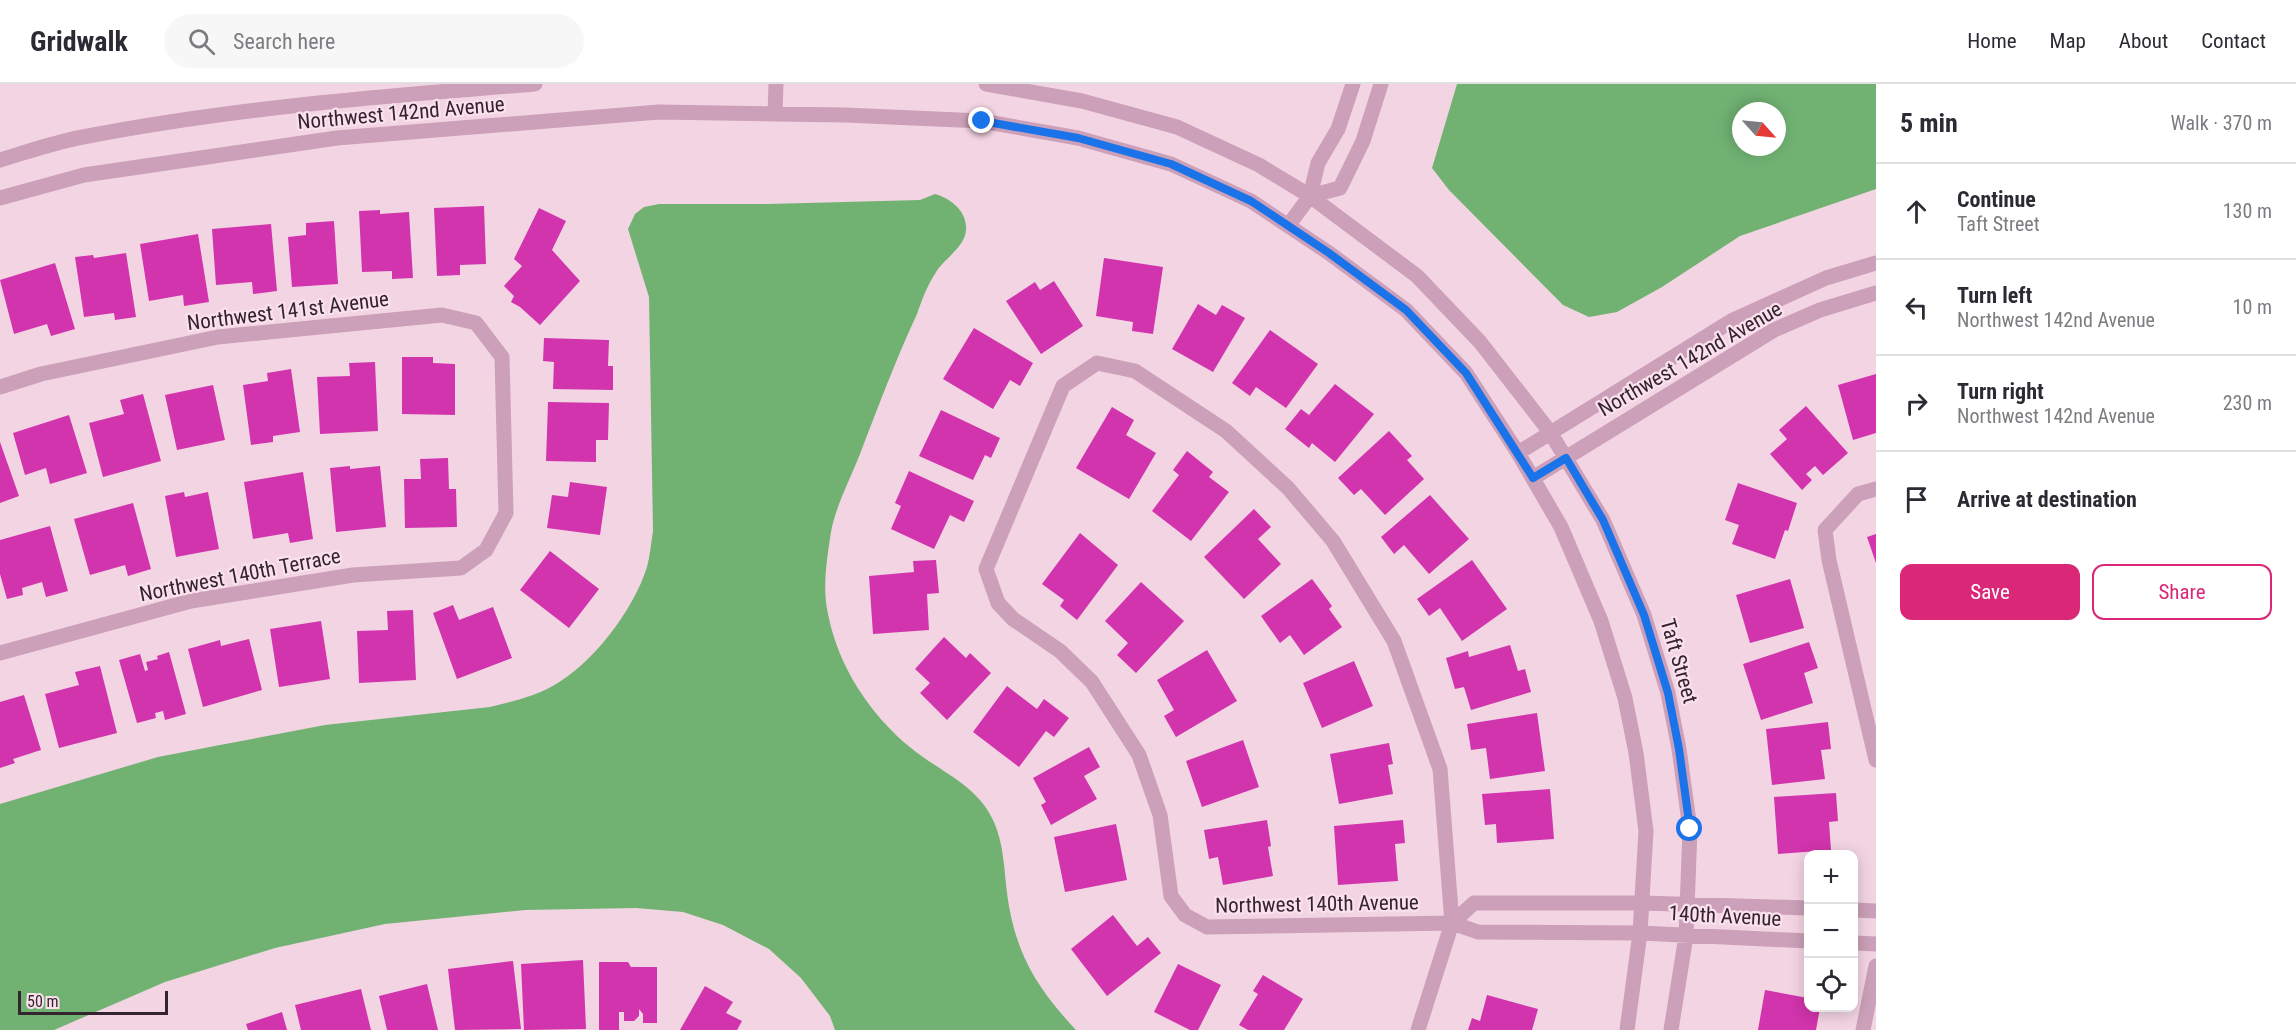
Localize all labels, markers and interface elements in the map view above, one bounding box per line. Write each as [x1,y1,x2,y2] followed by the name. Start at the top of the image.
[164,14,584,68] search box
[30,25,128,58] text: Gridwalk
[185,25,218,58] icon: search
[233,29,335,54] text: Search here
[1967,29,2017,53] text: Home
[2050,29,2086,53] text: Map
[2119,29,2168,53] text: About
[2201,29,2266,53] text: Contact
[296,92,506,134] street label: Northwest 142nd Avenue
[1732,102,1786,156] north arrow
[968,107,994,133] route end
[1900,108,1958,138] text: 5 min
[2171,111,2272,135] text: Walk · 370 m
[1957,187,2036,212] text: Continue
[1900,195,1933,228] icon: ahead
[2223,199,2272,223] text: 130 m
[1957,212,2040,236] text: Taft Street
[1957,283,2032,308] text: Turn left
[186,287,390,335] street label: Northwest 141st Avenue
[1900,291,1933,324] icon: left
[2233,295,2272,319] text: 10 m
[1594,297,1786,421] street label: Northwest 142nd Avenue
[1957,308,2155,332] text: Northwest 142nd Avenue
[1957,379,2044,404] text: Turn right
[1900,387,1933,420] icon: right
[2223,391,2272,415] text: 230 m
[1957,404,2155,428] text: Northwest 142nd Avenue
[1900,483,1933,516] icon: arrive
[1957,487,2137,512] text: Arrive at destination
[137,544,343,606] street label: Northwest 140th Terrace
[1900,564,2080,620] button: Save
[2092,564,2272,620] button: Share
[1656,616,1702,706] street label: Taft Street
[1676,815,1702,841] route start
[1804,850,1858,1012] map controls
[1804,850,1858,904] button: +
[1215,890,1419,918] street label: Northwest 140th Avenue
[1668,901,1782,931] street label: 140th Avenue
[1804,904,1858,958] button: −
[1804,958,1858,1012] button: locate
[18,988,168,1016] scale bar
[27,992,59,1011] text: 50 m

